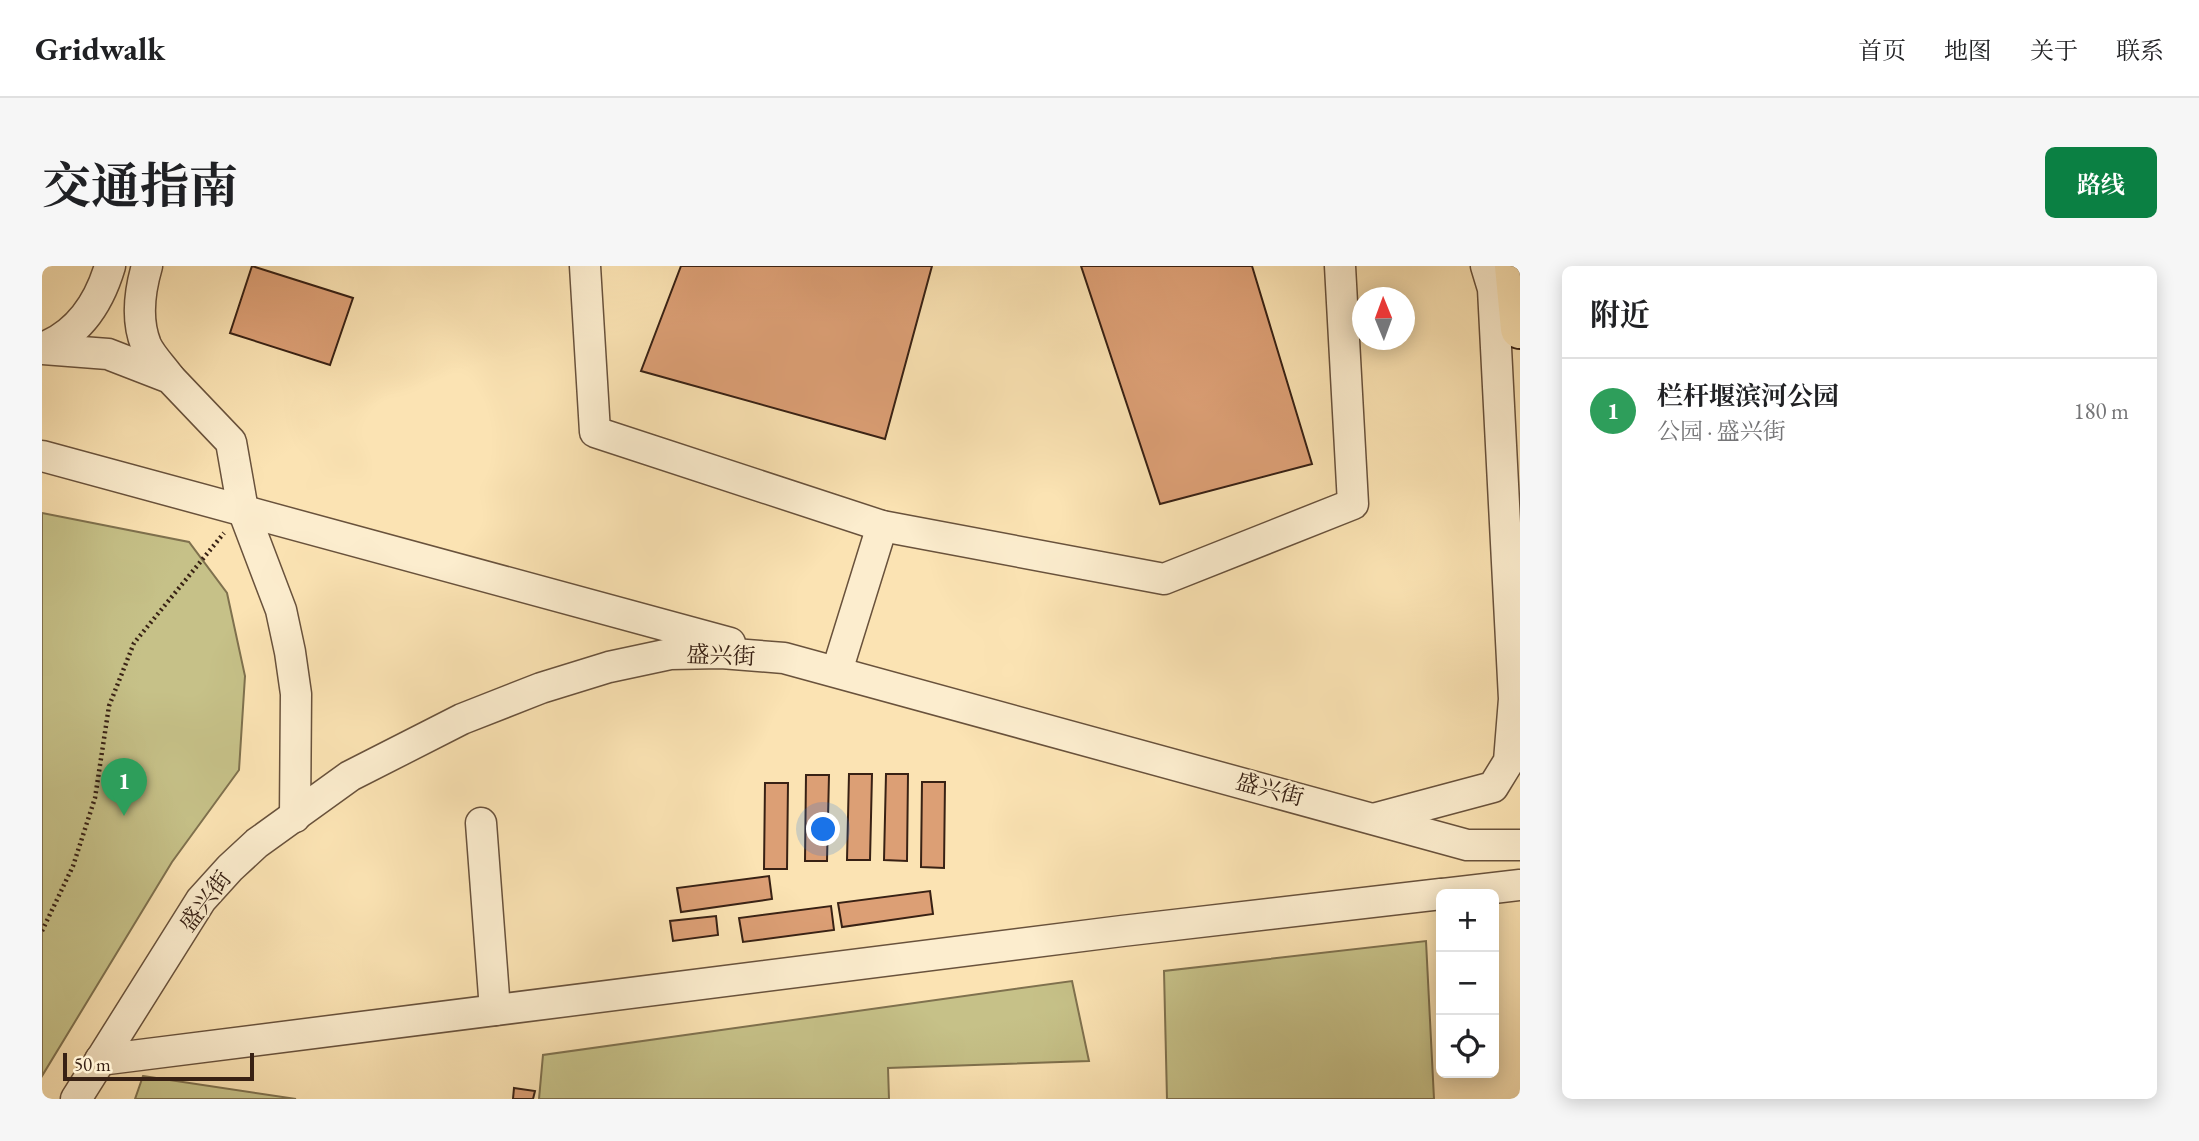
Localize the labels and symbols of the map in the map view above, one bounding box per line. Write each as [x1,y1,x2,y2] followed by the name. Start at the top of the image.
[1352,287,1415,350] north arrow
[686,639,756,671] street label: 盛兴街
[101,758,147,816] pin: 1
[1233,766,1307,812] street label: 盛兴街
[806,812,840,846] your location
[172,864,238,938] street label: 盛兴街
[63,1050,254,1082] scale bar

